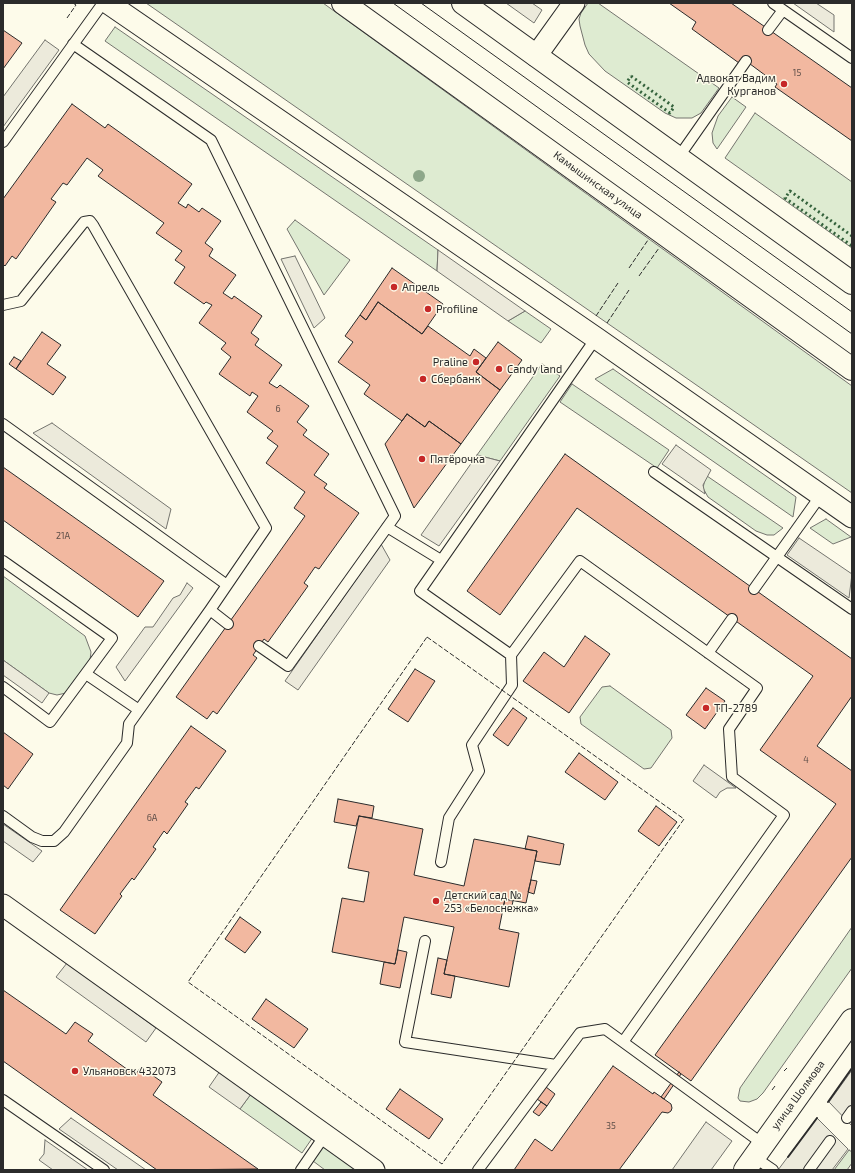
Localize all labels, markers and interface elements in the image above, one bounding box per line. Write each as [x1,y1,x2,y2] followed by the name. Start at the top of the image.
[793,68,801,78] house number: 15
[696,71,776,97] place label: Адвокат Вадим Курганов
[779,79,789,89] marker: Адвокат Вадим Курганов
[551,148,645,222] street label: Камышинская улица
[402,280,439,294] place label: Апрель
[389,282,399,292] marker: Апрель
[436,302,478,316] place label: Profiline
[423,304,433,314] marker: Profiline
[433,355,468,369] place label: Praline
[471,357,481,367] marker: Praline
[507,362,562,376] place label: Candy land
[494,364,504,374] marker: Candy land
[431,372,481,386] place label: Сбербанк
[418,374,428,384] marker: Сбербанк
[275,404,281,414] house number: 6
[430,452,485,466] place label: Пятёрочка
[417,454,427,464] marker: Пятёрочка
[56,531,70,541] house number: 21А
[714,701,757,715] place label: ТП-2789
[701,703,711,713] marker: ТП-2789
[803,755,809,765] house number: 4
[147,813,157,823] house number: 6А
[444,888,539,914] place label: Детский сад № 253 «Белоснежка»
[431,896,441,906] marker: Детский сад № 253 «Белоснежка»
[768,1058,828,1132] street label: улица Шолмова
[83,1064,176,1078] place label: Ульяновск 432073
[70,1066,80,1076] marker: Ульяновск 432073
[606,1121,616,1131] house number: 35

